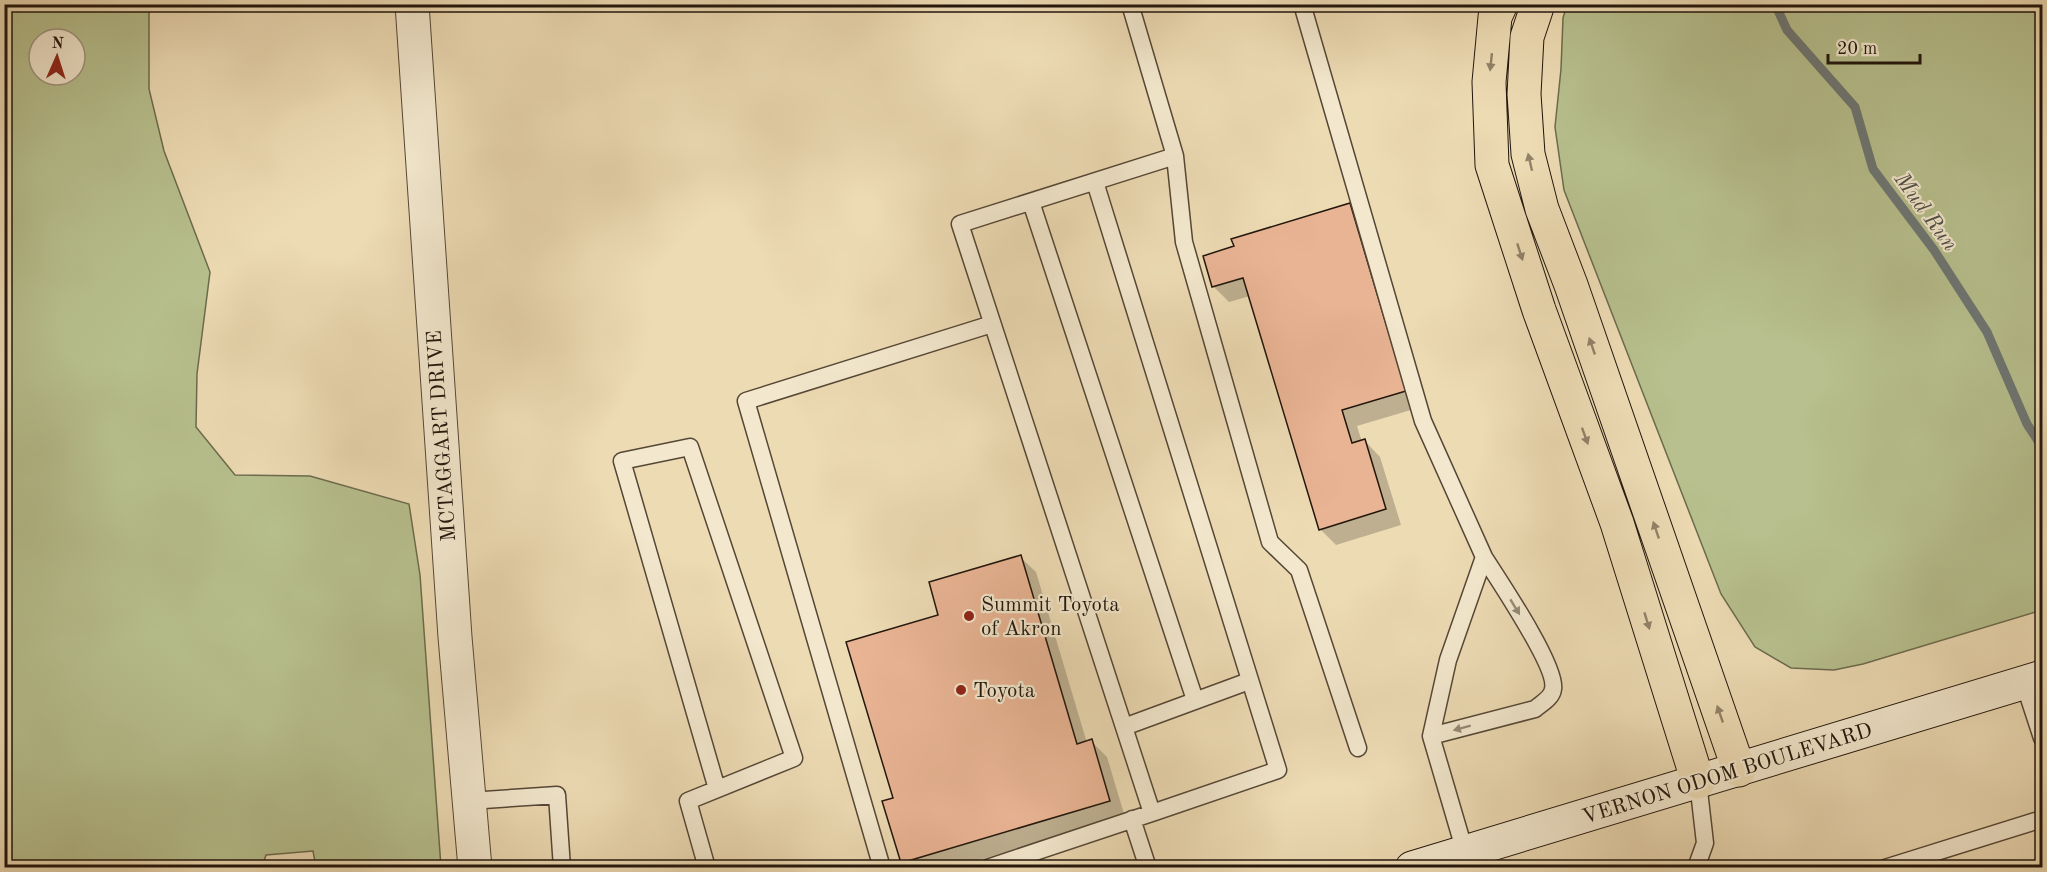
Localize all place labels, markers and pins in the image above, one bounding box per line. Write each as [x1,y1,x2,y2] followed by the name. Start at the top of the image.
[981,595,1120,640] place label: Summit Toyota of Akron
[962,609,976,623] marker: Summit Toyota of Akron
[973,681,1035,702] place label: Toyota
[954,683,968,697] marker: Toyota

